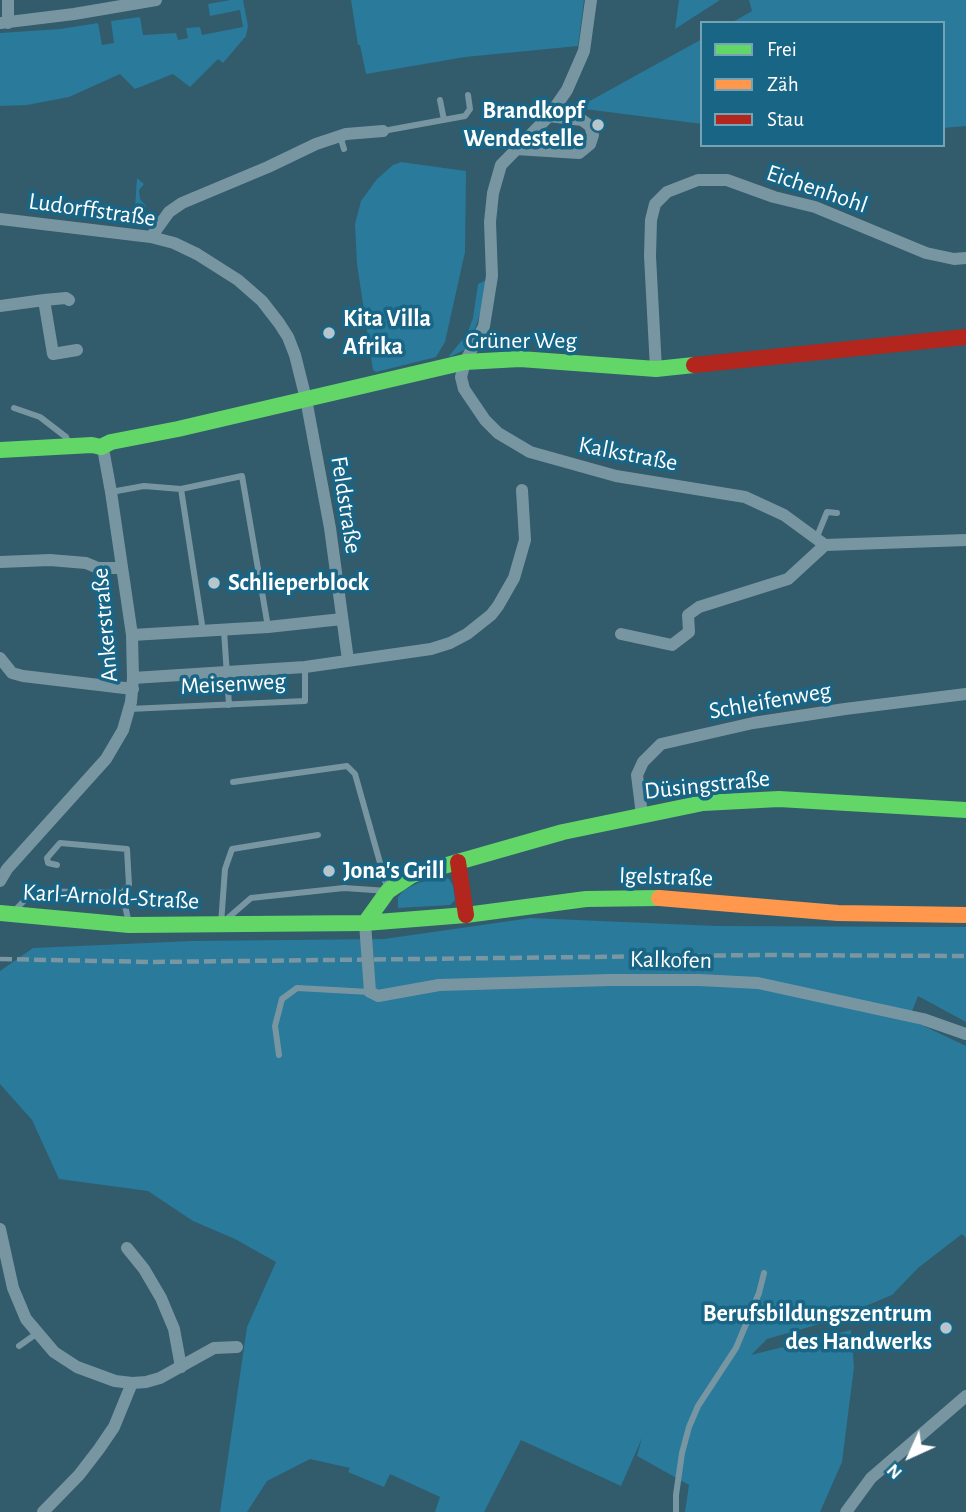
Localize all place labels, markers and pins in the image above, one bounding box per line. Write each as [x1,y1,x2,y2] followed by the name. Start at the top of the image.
[463,97,584,153] place label: Brandkopf Wendestelle
[590,117,606,133] marker: Brandkopf Wendestelle
[343,305,431,361] place label: Kita Villa Afrika
[321,325,337,341] marker: Kita Villa Afrika
[228,569,369,597] place label: Schlieperblock
[206,575,222,591] marker: Schlieperblock
[343,857,444,885] place label: Jona's Grill
[321,863,337,879] marker: Jona's Grill
[703,1300,932,1356] place label: Berufsbildungszentrum des Handwerks
[938,1320,954,1336] marker: Berufsbildungszentrum des Handwerks

